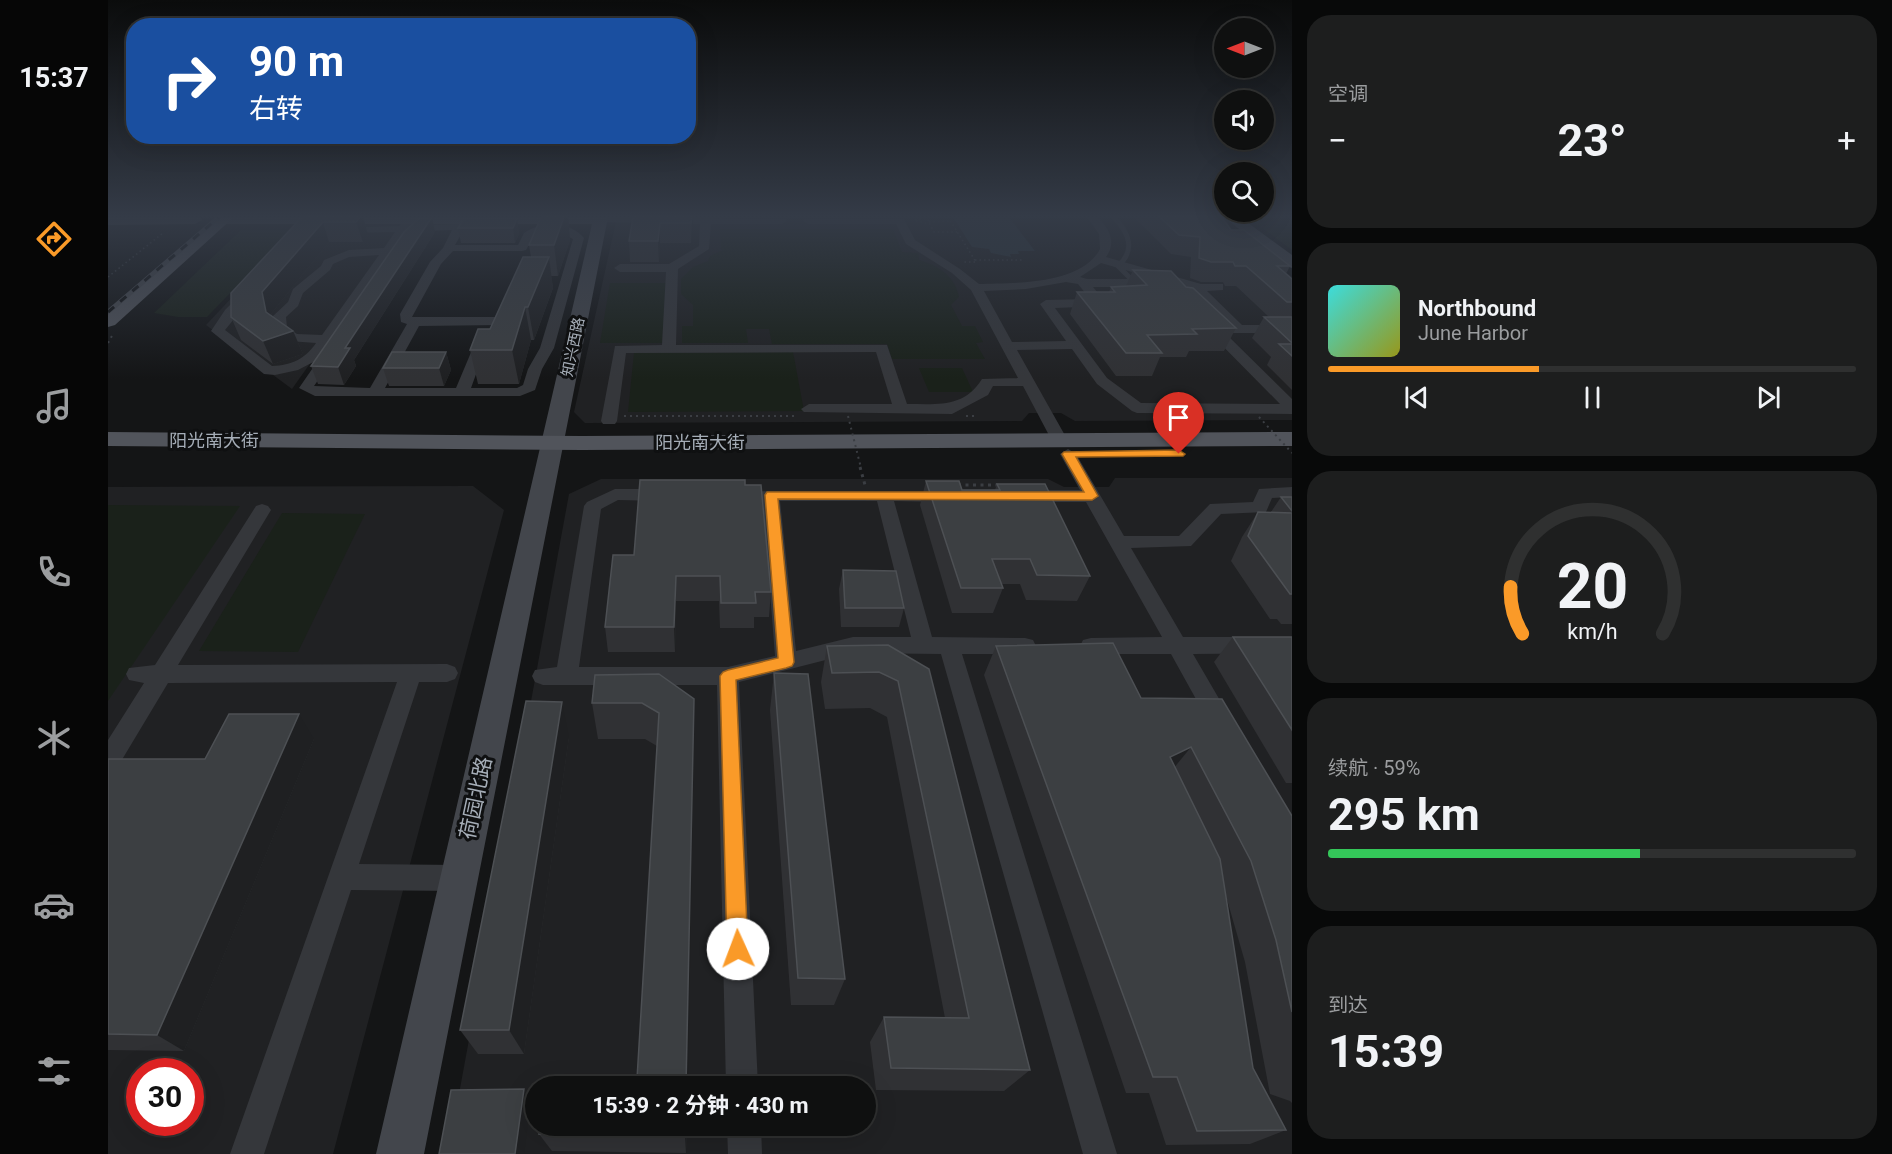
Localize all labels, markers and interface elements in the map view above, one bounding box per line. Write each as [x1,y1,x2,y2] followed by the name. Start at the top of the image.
[1214,18,1274,78] north arrow
[1214,18,1274,222] map controls
[249,37,344,86] text: 90 m
[150,42,228,120] icon: right
[19,62,89,94] text: 15:37
[1328,82,1368,106] text: 空调
[1214,90,1274,150] button: sound
[249,93,303,125] text: 右转
[1557,114,1627,167] text: 23°
[1328,121,1347,160] text: −
[1837,121,1856,160] text: +
[1214,162,1274,222] button: search
[33,218,75,260] icon: directions
[1418,296,1536,321] text: Northbound
[558,316,588,378] street label: 知兴西路
[1418,321,1528,345] text: June Harbor
[1400,381,1433,414] icon: previous
[1576,381,1609,414] icon: pause
[1752,381,1785,414] icon: next
[33,385,75,427] icon: music
[1153,392,1204,454] pin
[1162,401,1195,434] icon: arrive
[169,430,259,451] street label: 阳光南大街
[655,432,745,453] street label: 阳光南大街
[1556,550,1628,623] text: 20
[33,551,75,593] icon: phone
[1567,619,1617,644] text: km/h
[33,717,75,759] icon: climate
[456,754,496,842] street label: 荷园北路
[1328,756,1420,780] text: 续航 · 59%
[1328,788,1480,841] text: 295 km
[33,884,75,926] icon: car
[706,917,770,981] position arrow
[1328,993,1368,1017] text: 到达
[1328,1025,1444,1078] text: 15:39
[33,1050,75,1092] icon: filters
[126,1058,204,1136] speed limit sign: 30
[592,1093,809,1118] text: 15:39 · 2 分钟 · 430 m

